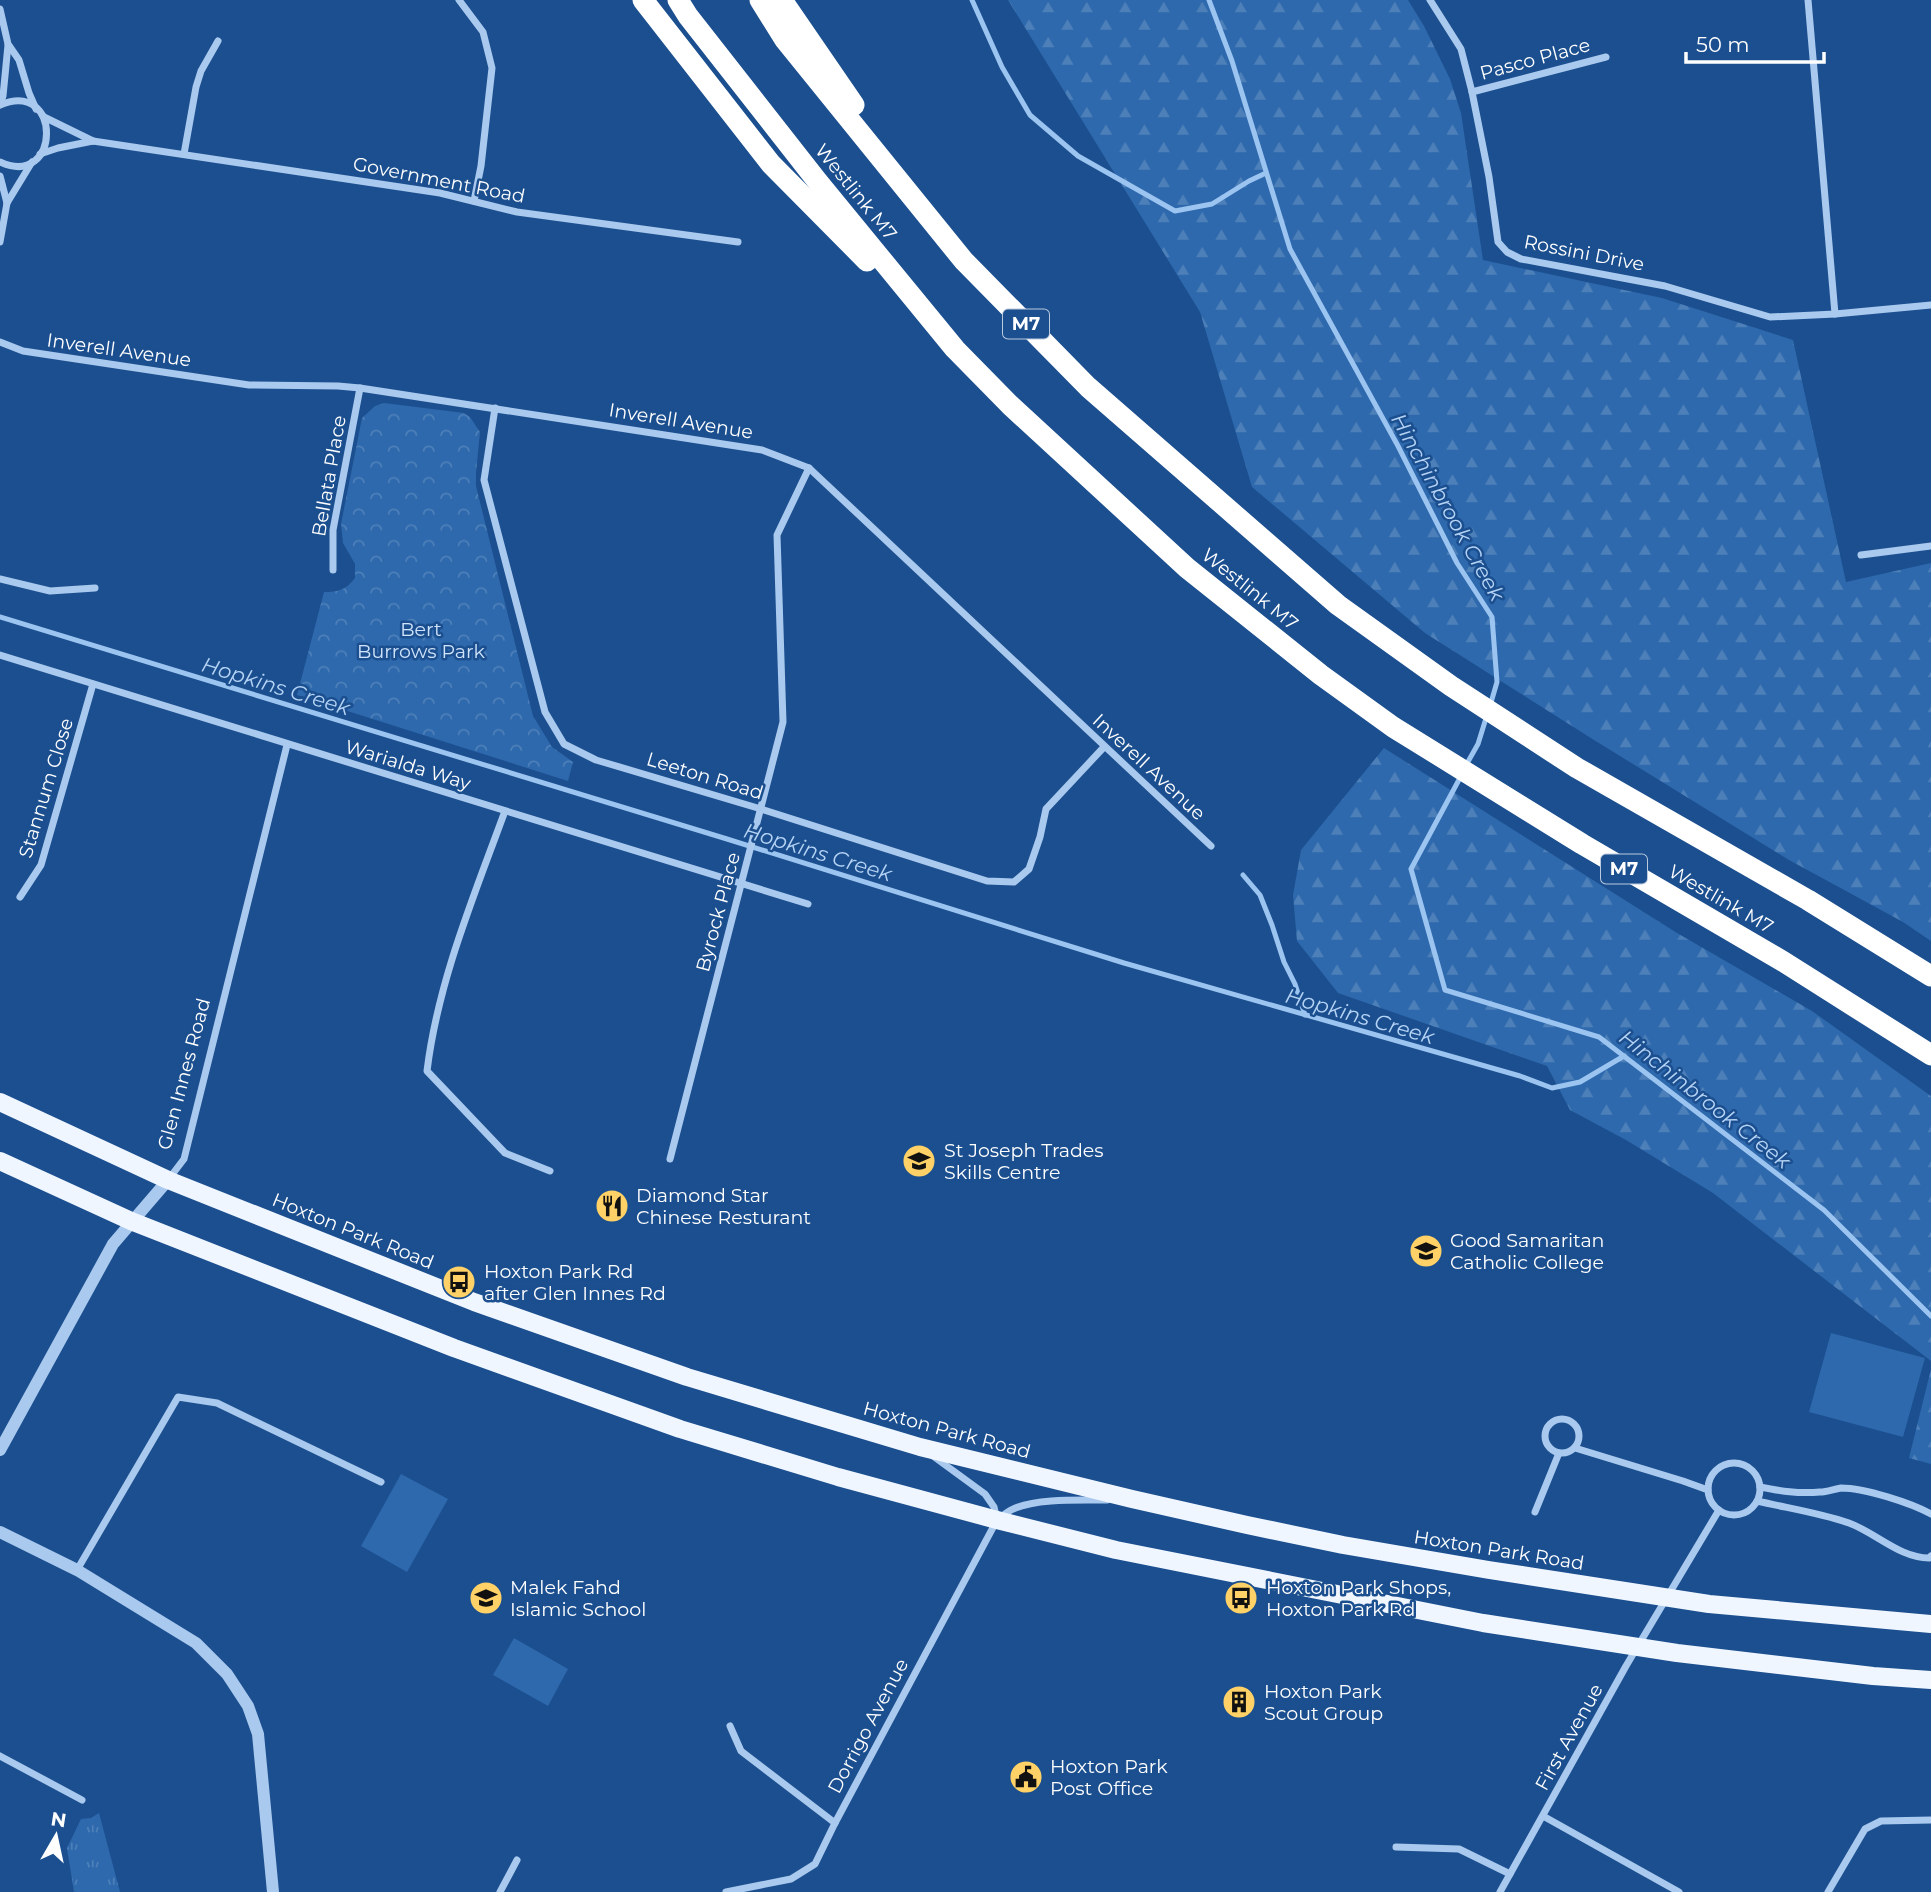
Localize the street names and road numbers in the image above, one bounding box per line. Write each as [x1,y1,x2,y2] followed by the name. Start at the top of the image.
[1477,33,1593,85] street label: Pasco Place
[810,139,902,245] street label: Westlink M7
[351,152,527,208] street label: Government Road
[1522,230,1646,276] street label: Rossini Drive
[1003,310,1049,338] road number: M7
[45,328,193,372] street label: Inverell Avenue
[607,398,755,444] street label: Inverell Avenue
[307,414,351,538] street label: Bellata Place
[1197,543,1303,635] street label: Westlink M7
[1088,709,1210,825] street label: Inverell Avenue
[14,715,78,861] street label: Stannum Close
[342,735,474,795] street label: Warialda Way
[644,747,766,805] street label: Leeton Road
[691,850,745,974] street label: Byrock Place
[1601,854,1647,884] road number: M7
[1664,860,1778,938] street label: Westlink M7
[153,996,215,1152] street label: Glen Innes Road
[269,1188,437,1274] street label: Hoxton Park Road
[861,1397,1033,1463] street label: Hoxton Park Road
[1412,1525,1586,1575] street label: Hoxton Park Road
[823,1655,913,1797] street label: Dorrigo Avenue
[1530,1680,1608,1794] street label: First Avenue

